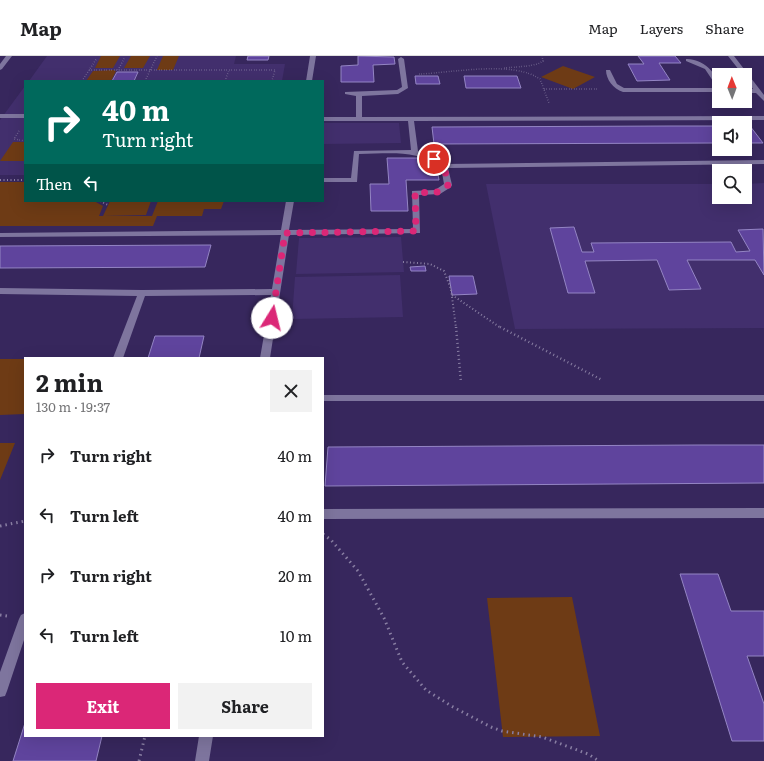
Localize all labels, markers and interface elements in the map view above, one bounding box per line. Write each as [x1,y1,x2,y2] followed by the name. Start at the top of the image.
[20,14,62,42] text: Map
[588,18,618,38] text: Map
[640,18,683,38] text: Layers
[705,18,744,38] text: Share
[712,68,752,108] north arrow
[712,68,752,204] map controls
[102,88,170,130] text: 40 m
[36,96,88,148] icon: right
[712,116,752,156] button: sound
[102,126,193,153] text: Turn right
[417,142,451,176] pin
[423,148,445,170] icon: arrive
[712,164,752,204] button: search
[36,172,72,195] text: Then
[80,172,102,194] icon: left
[251,297,293,339] position arrow
[36,364,103,399] text: 2 min
[270,370,312,412] button: close
[36,397,110,416] text: 130 m · 19:37
[36,444,58,466] icon: right
[70,444,152,467] text: Turn right
[278,444,312,467] text: 40 m
[36,504,58,526] icon: left
[70,504,139,527] text: Turn left
[278,504,312,527] text: 40 m
[36,564,58,586] icon: right
[70,564,152,587] text: Turn right
[278,564,312,587] text: 20 m
[36,624,58,646] icon: left
[70,624,139,647] text: Turn left
[280,624,312,647] text: 10 m
[36,683,170,729] button: Exit
[178,683,312,729] button: Share

